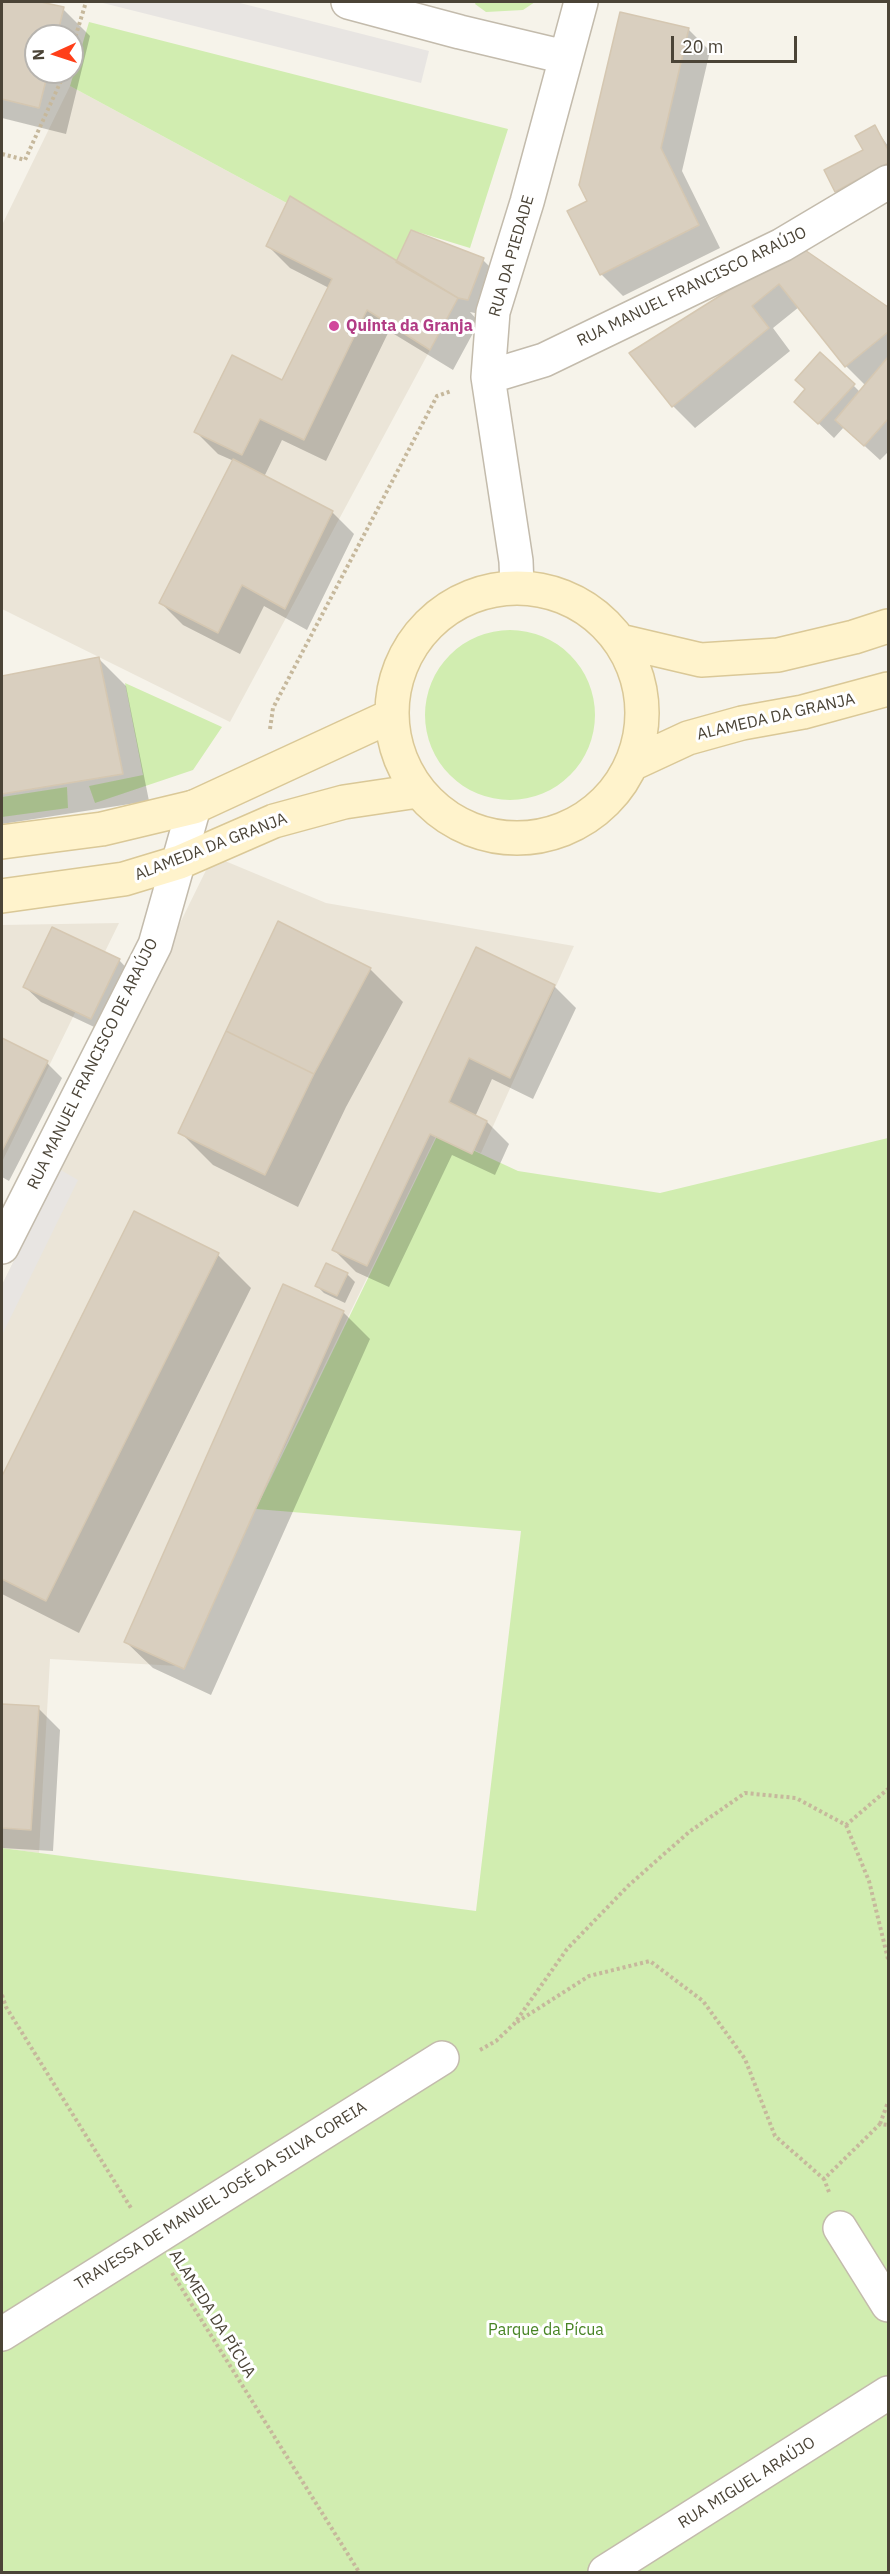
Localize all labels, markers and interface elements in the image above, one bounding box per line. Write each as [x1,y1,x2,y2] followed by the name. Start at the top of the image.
[24,24,84,84] north arrow
[674,24,800,62] scale bar
[682,35,724,58] text: 20 m
[28,49,48,61] text: N
[485,193,539,319] street label: RUA DA PIEDADE
[574,223,810,351] street label: RUA MANUEL FRANCISCO ARAÚJO
[346,316,473,336] place label: Quinta da Granja
[327,319,341,333] marker: Quinta da Granja
[695,689,857,745] street label: ALAMEDA DA GRANJA
[132,809,290,885] street label: ALAMEDA DA GRANJA
[24,935,162,1193] street label: RUA MANUEL FRANCISCO DE ARAÚJO
[72,2098,370,2294] street label: TRAVESSA DE MANUEL JOSÉ DA SILVA COREIA
[165,2246,259,2382] street label: ALAMEDA DA PÍCUA
[488,2320,604,2340] park label: Parque da Pícua
[675,2433,819,2533] street label: RUA MIGUEL ARAÚJO

